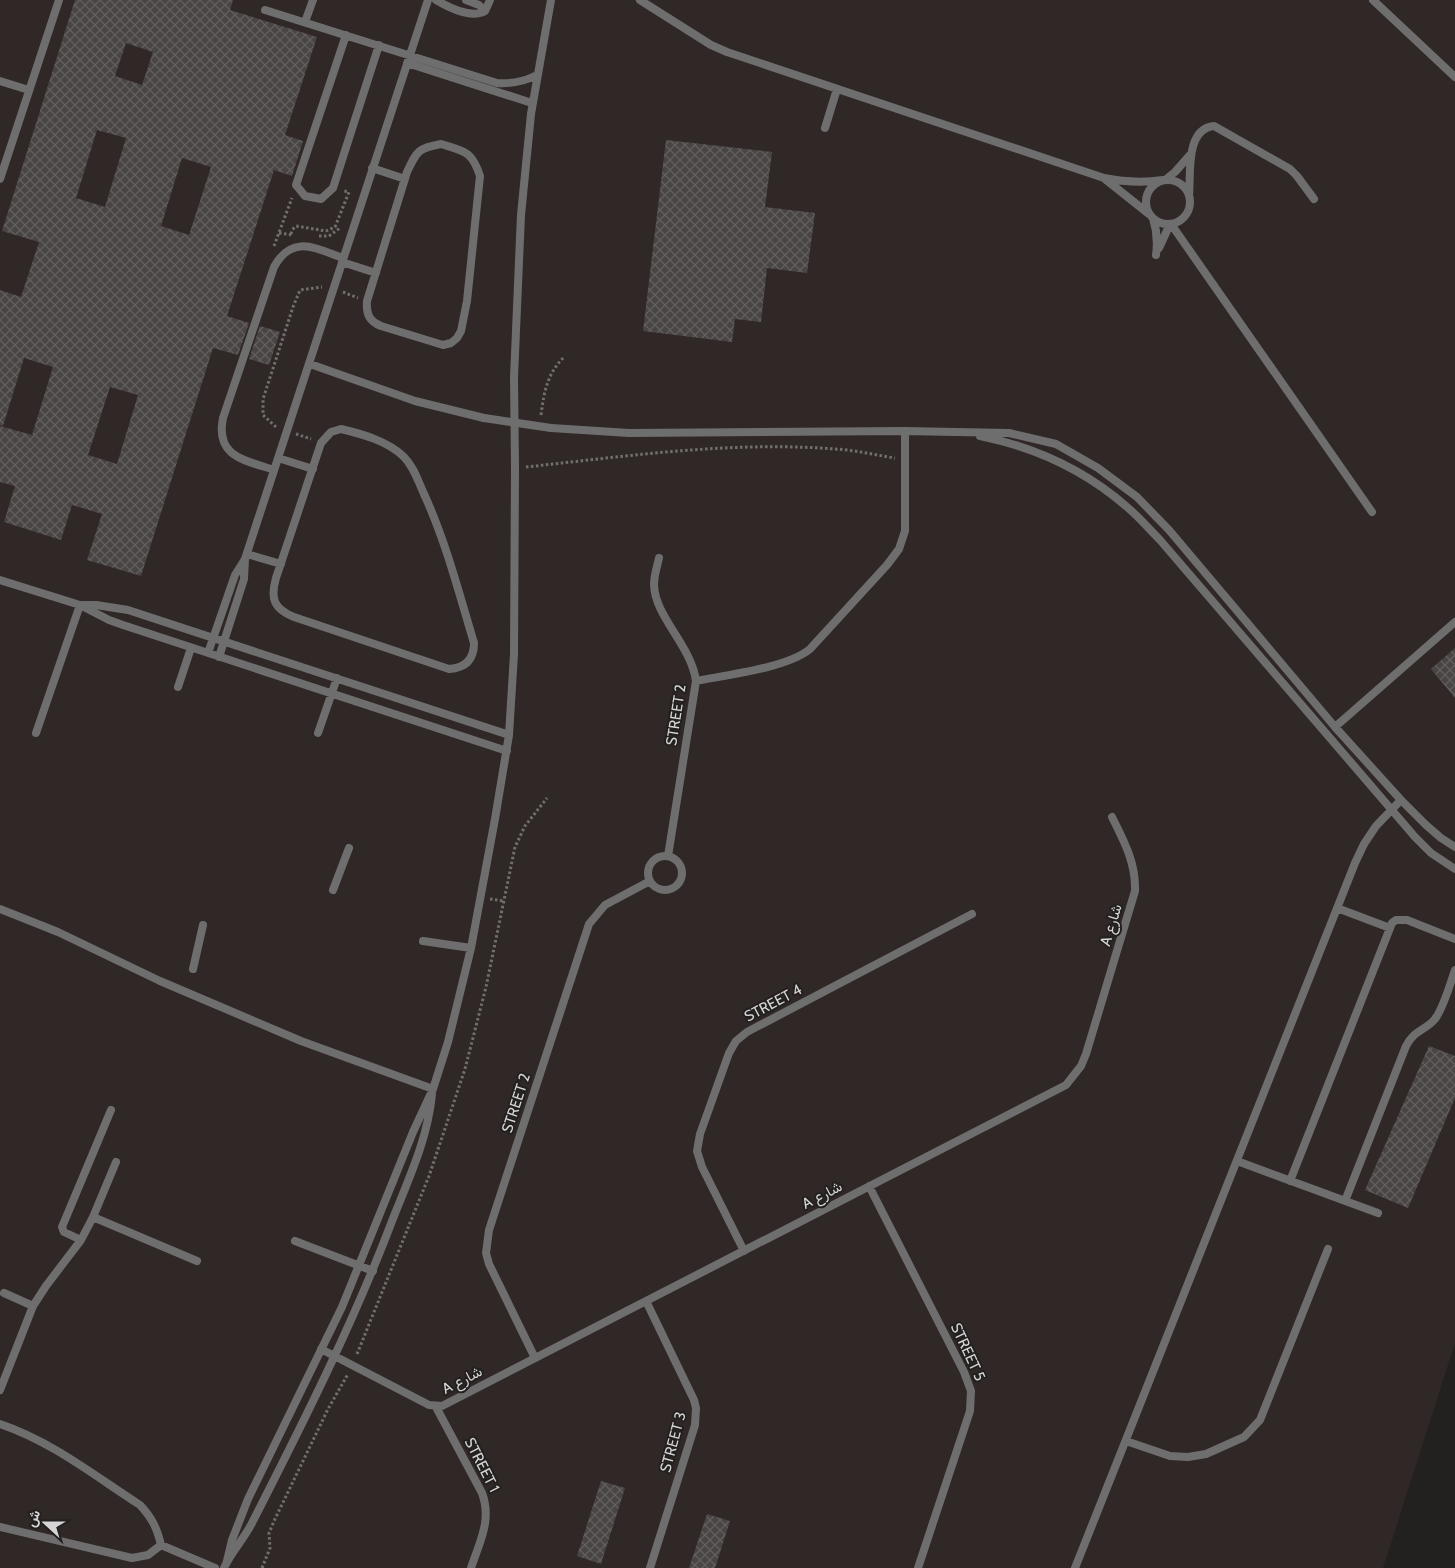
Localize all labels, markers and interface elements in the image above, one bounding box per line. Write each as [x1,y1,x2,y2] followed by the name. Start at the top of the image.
[662,683,690,747] street label: STREET 2
[1096,902,1128,949] street label: A شارع
[741,980,805,1026] street label: STREET 4
[498,1071,534,1135] street label: STREET 2
[799,1177,846,1215] street label: A شارع
[947,1320,989,1384] street label: STREET 5
[439,1362,486,1400] street label: A شارع
[656,1410,690,1474] street label: STREET 3
[461,1435,503,1495] street label: STREET 1
[20,1498,70,1548] north arrow
[21,1507,44,1529] text: ش

